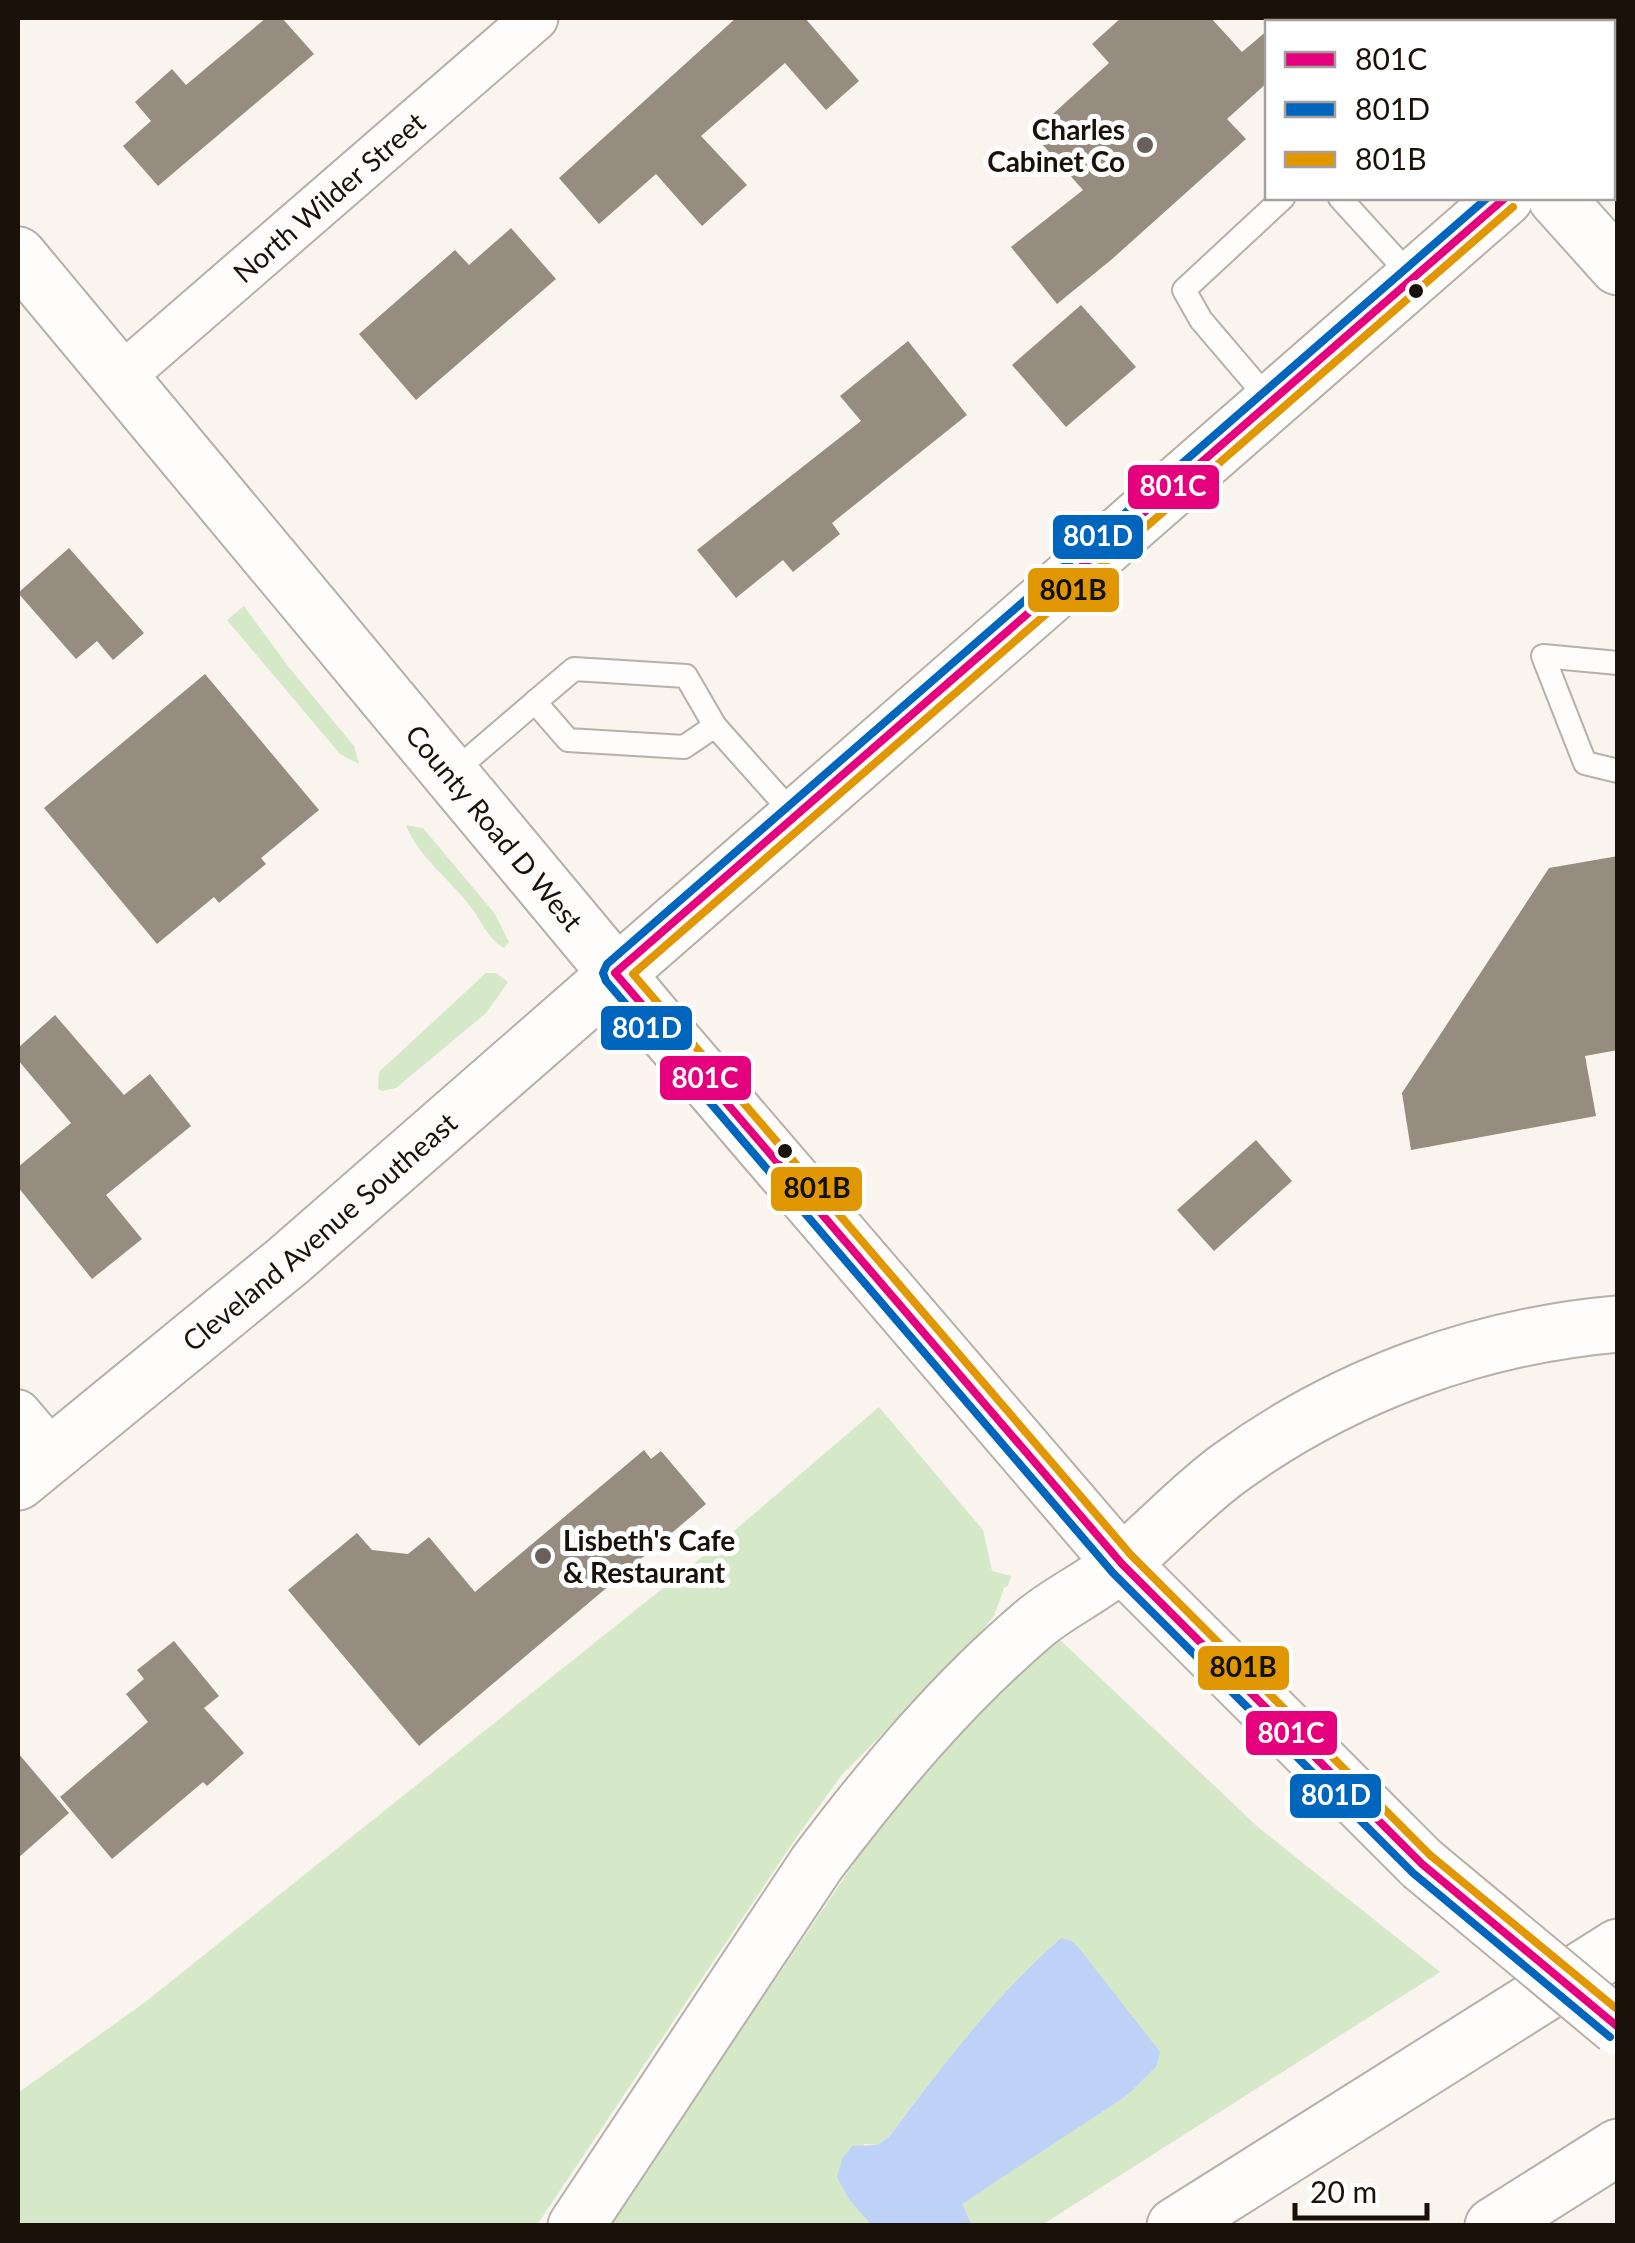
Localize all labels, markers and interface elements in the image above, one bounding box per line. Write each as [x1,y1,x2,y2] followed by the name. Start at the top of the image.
[1265,20,1615,200] legend
[1355,40,1427,76] text: 801C
[1355,90,1430,126] text: 801D
[226,104,432,289] street label: North Wilder Street
[987,112,1125,178] place label: Charles Cabinet Co
[1134,134,1156,156] marker: Charles Cabinet Co
[1355,140,1427,176] text: 801B
[1406,281,1426,301] unlabelled marker
[1126,463,1221,511] line badge: 801C
[1139,468,1207,502] text: 801C
[1051,513,1145,561] line badge: 801D
[1063,518,1133,552] text: 801D
[1026,566,1121,614] line badge: 801B
[1039,572,1107,606] text: 801B
[399,717,591,937] street label: County Road D West
[599,1004,694,1052] line badge: 801D
[612,1010,682,1044] text: 801D
[658,1054,753,1102] line badge: 801C
[671,1060,739,1094] text: 801C
[175,1105,463,1358] street label: Cleveland Avenue Southeast
[775,1141,795,1161] unlabelled marker
[769,1165,864,1213] line badge: 801B
[783,1170,851,1204] text: 801B
[563,1523,735,1589] place label: Lisbeth's Cafe & Restaurant
[532,1545,554,1567] marker: Lisbeth's Cafe & Restaurant
[1196,1644,1291,1692] line badge: 801B
[1209,1649,1277,1683] text: 801B
[1244,1709,1339,1757] line badge: 801C
[1257,1715,1325,1749] text: 801C
[1288,1772,1383,1820] line badge: 801D
[1301,1777,1371,1811] text: 801D
[1295,2158,1428,2220] scale bar
[1310,2173,1377,2209] text: 20 m

